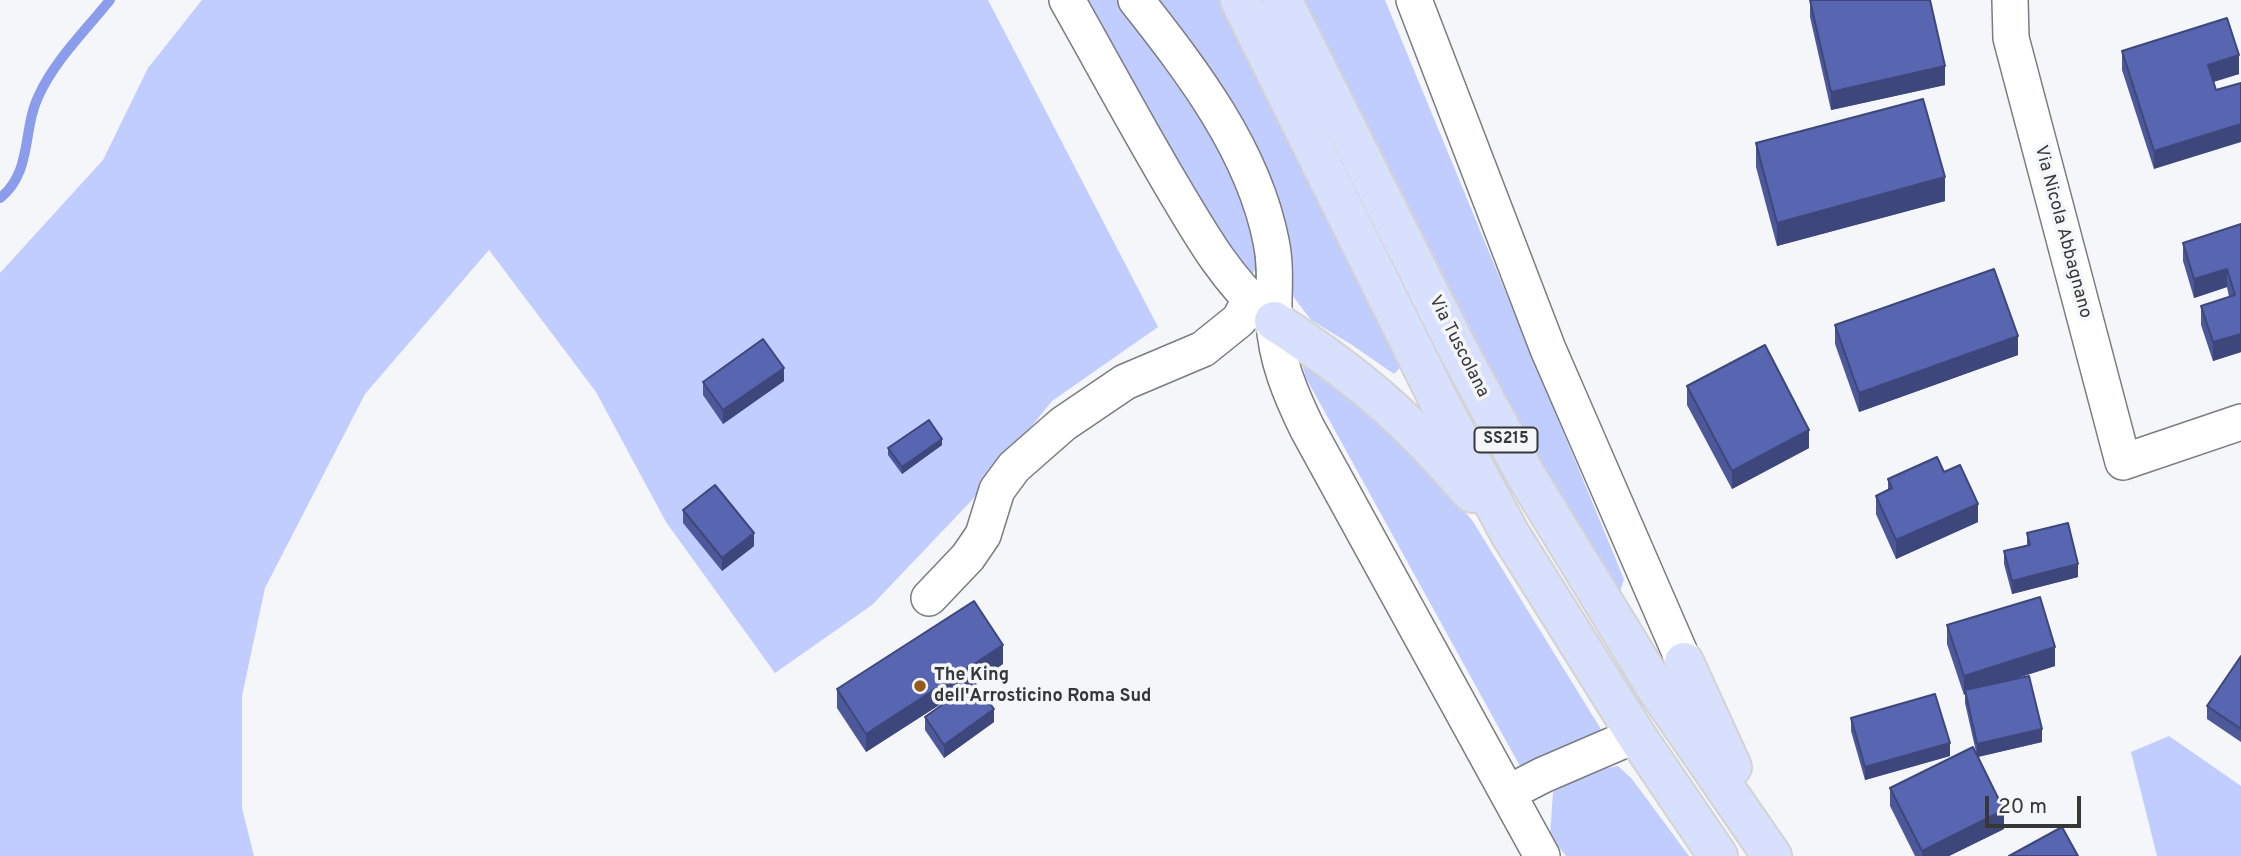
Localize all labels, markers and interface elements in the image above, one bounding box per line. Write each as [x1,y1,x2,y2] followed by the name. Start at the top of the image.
[2029,143,2095,321] street label: Via Nicola Abbagnano
[1423,292,1493,402] street label: Via Tuscolana
[1474,428,1538,452] road number: SS215
[934,665,1151,708] place label: The King dell'Arrosticino Roma Sud
[912,678,928,694] marker: The King dell'Arrosticino Roma Sud
[1989,782,2085,826] scale bar
[1998,794,2047,821] text: 20 m

